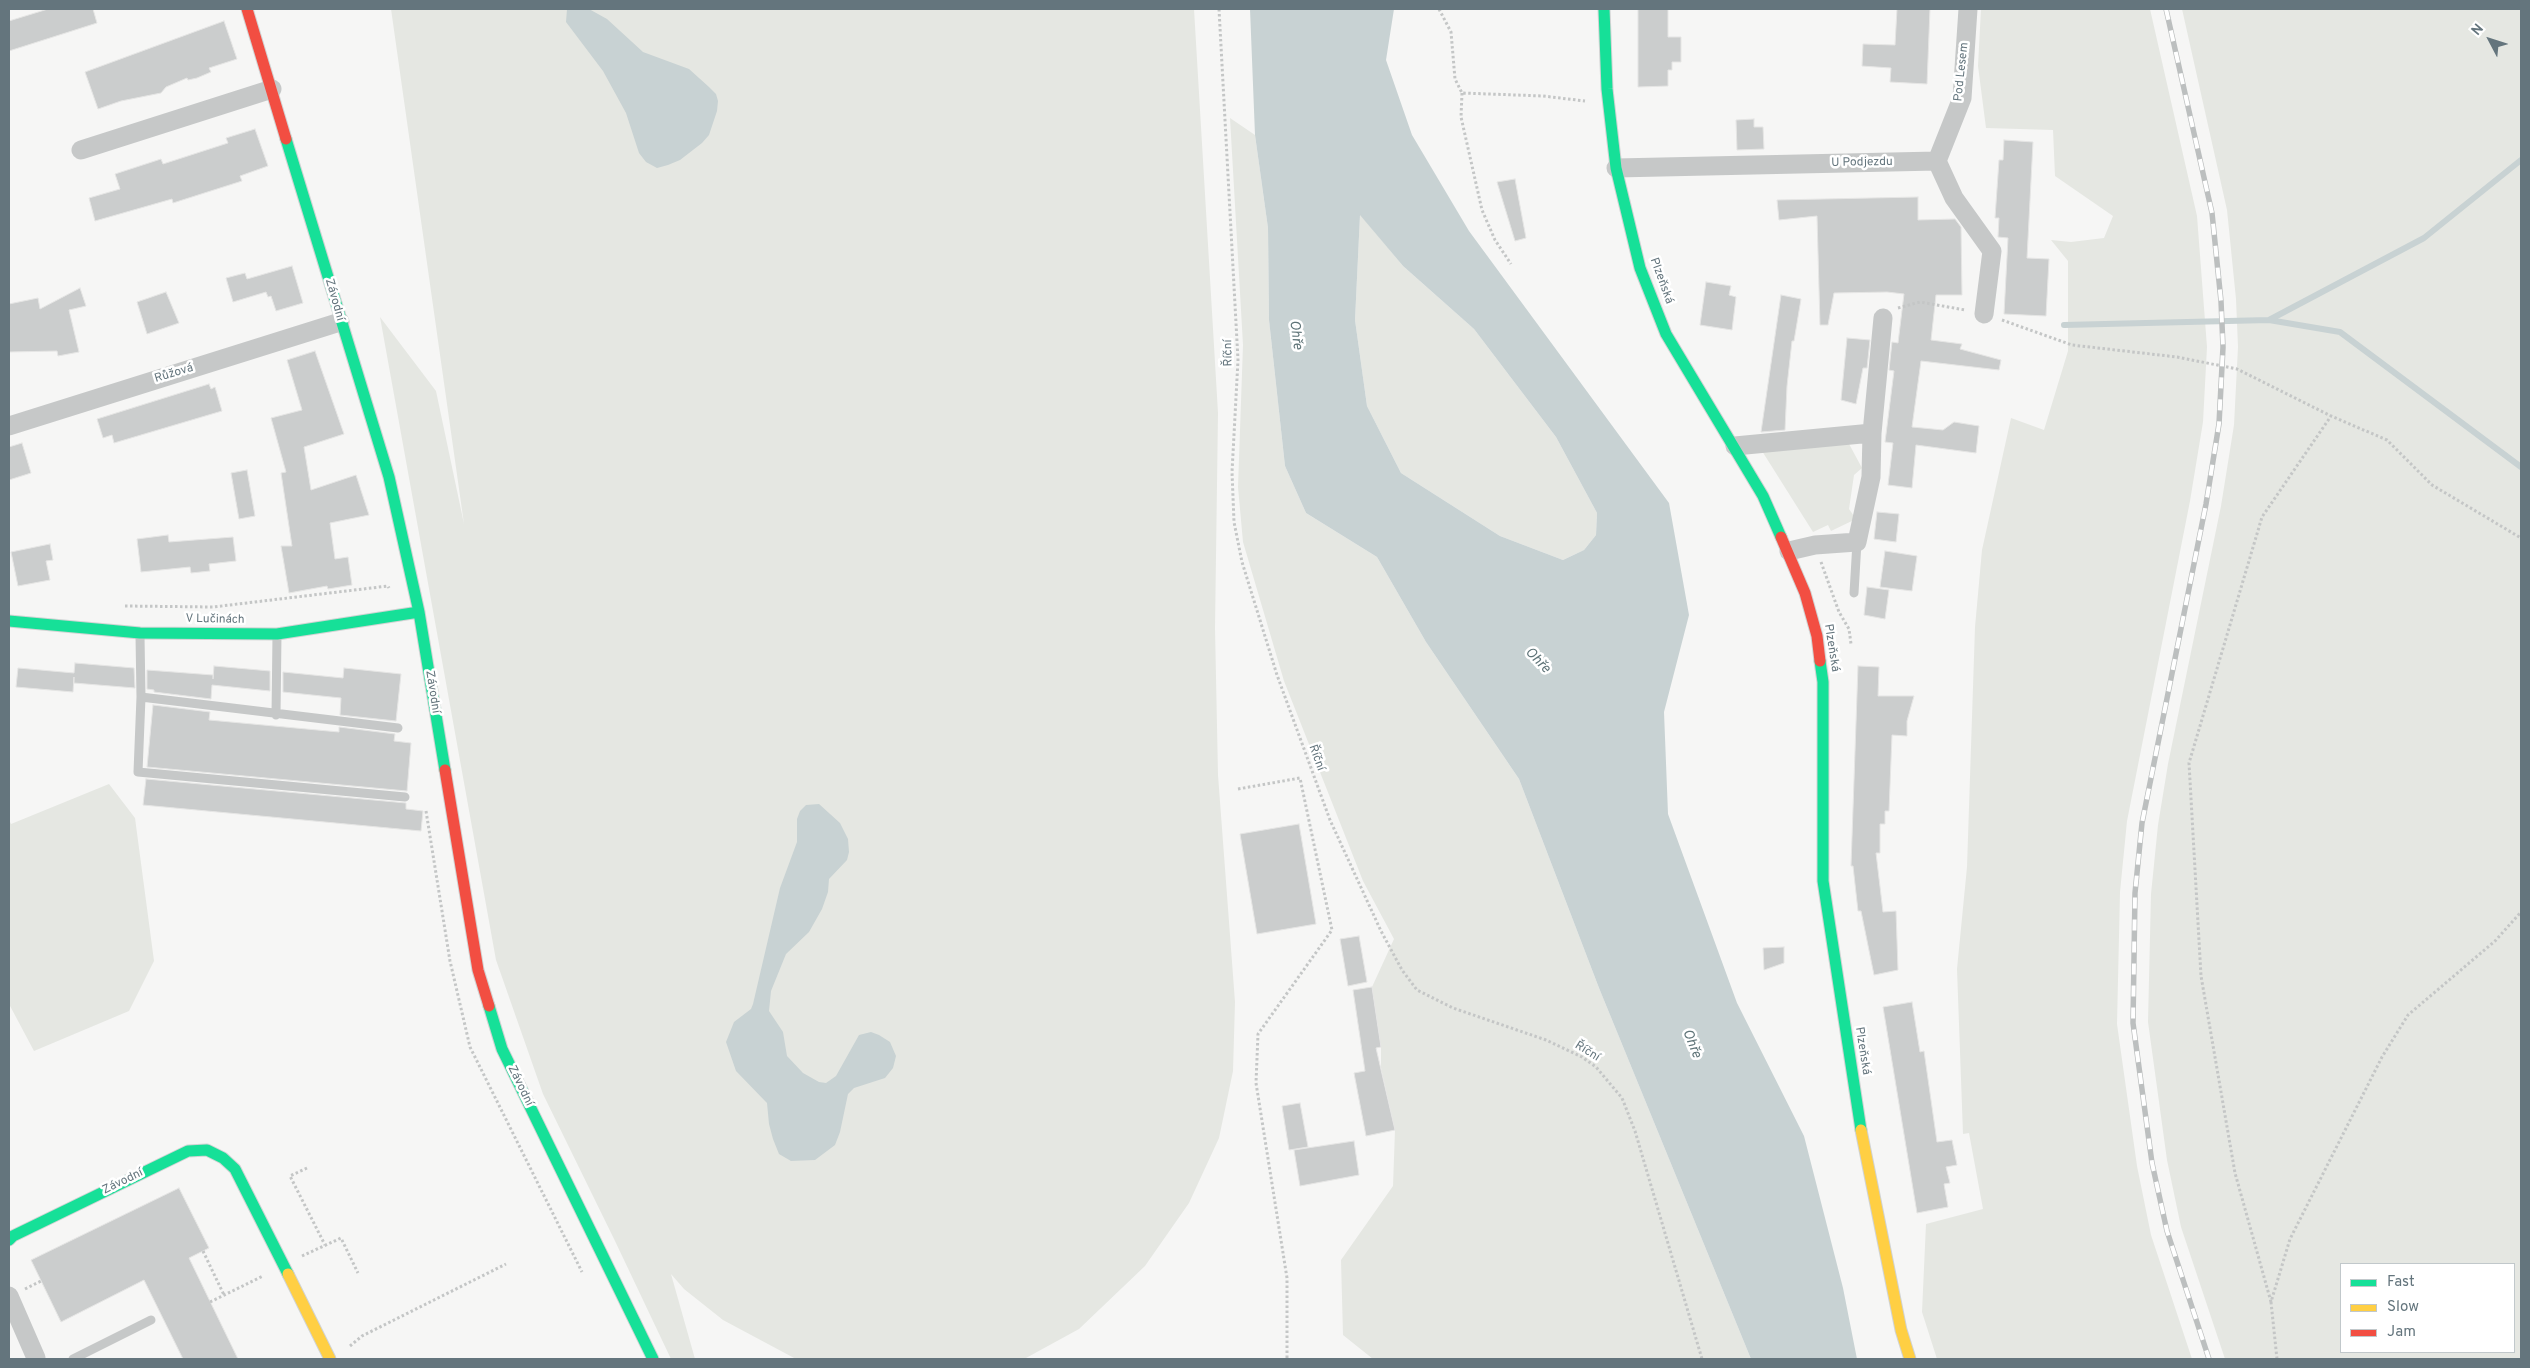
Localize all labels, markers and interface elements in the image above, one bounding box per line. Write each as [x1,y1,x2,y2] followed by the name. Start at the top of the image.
[2465,15,2515,65] north arrow
[2468,21,2488,39] text: N
[1952,42,1972,102] street label: Pod Lesem
[1831,155,1893,171] street label: U Podjezdu
[1646,256,1676,306] street label: Plzeňská
[321,277,347,323] street label: Závodní
[1285,319,1305,351] water label: Ohře
[1222,339,1236,367] street label: Říční
[153,361,195,387] street label: Růžová
[185,612,245,628] street label: V Lučinách
[1820,623,1842,673] street label: Plzeňská
[1521,645,1553,677] water label: Ohře
[421,669,443,715] street label: Závodní
[1305,743,1327,773] street label: Říční
[1851,1026,1873,1076] street label: Plzeňská
[1678,1027,1704,1061] water label: Ohře
[1572,1039,1602,1065] street label: Říční
[504,1063,536,1109] street label: Závodní
[100,1166,146,1198] street label: Závodní
[2340,1263,2515,1353] legend
[2387,1273,2415,1292] text: Fast
[2387,1298,2419,1317] text: Slow
[2387,1323,2416,1342] text: Jam

